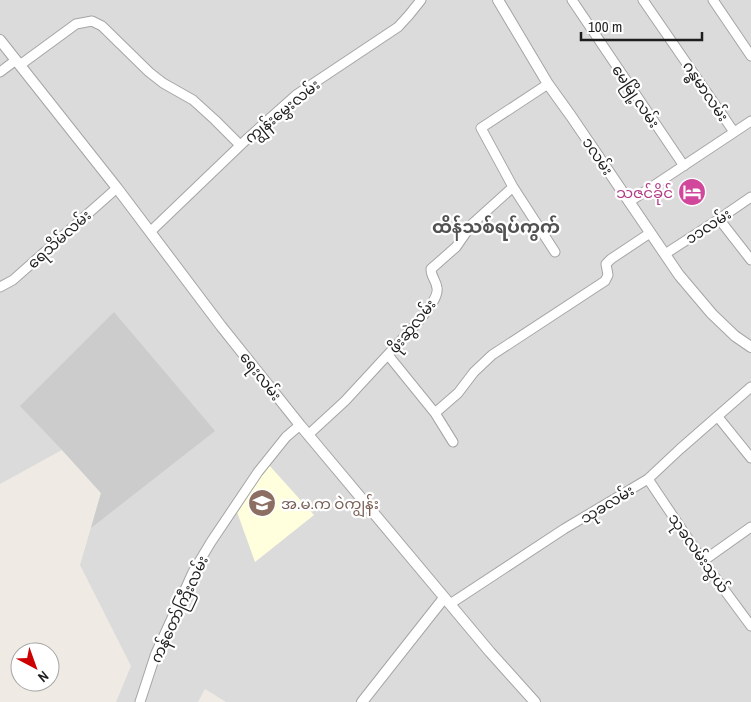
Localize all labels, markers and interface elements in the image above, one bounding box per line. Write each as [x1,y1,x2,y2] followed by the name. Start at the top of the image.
[581,10,702,42] scale bar
[588,16,622,37] text: 100 m
[676,57,734,127] street label: ဂန္ဓမာလမ်း
[605,60,665,133] street label: မေမြို့လမ်း
[240,74,326,150] street label: ကျွန်းမွှေးလမ်း
[578,133,618,179] street label: ၁လမ်း
[677,177,707,207] hotel icon: သဇင်ခိုင်
[616,182,673,205] place label: သဇင်ခိုင်
[681,203,735,249] street label: ၁၁လမ်း
[23,205,97,275] street label: ရေသိမ်လမ်း
[432,214,560,241] district label: ထိန်သစ်ရပ်ကွက်
[384,294,442,359] street label: ဖိုးဆွဲလမ်း
[234,347,287,406] street label: ရေးလမ်း
[576,480,639,530] street label: သုခလမ်း
[247,488,277,518] school or university icon: အ.မ.က ဝဲကျွန်း
[281,493,379,517] place label: အ.မ.က ဝဲကျွန်း
[662,509,734,598] street label: သုခလမ်းသွယ်
[145,552,215,667] street label: ကန်တော်ကြီးလမ်း
[10,642,60,692] north arrow
[34,667,53,686] text: N

